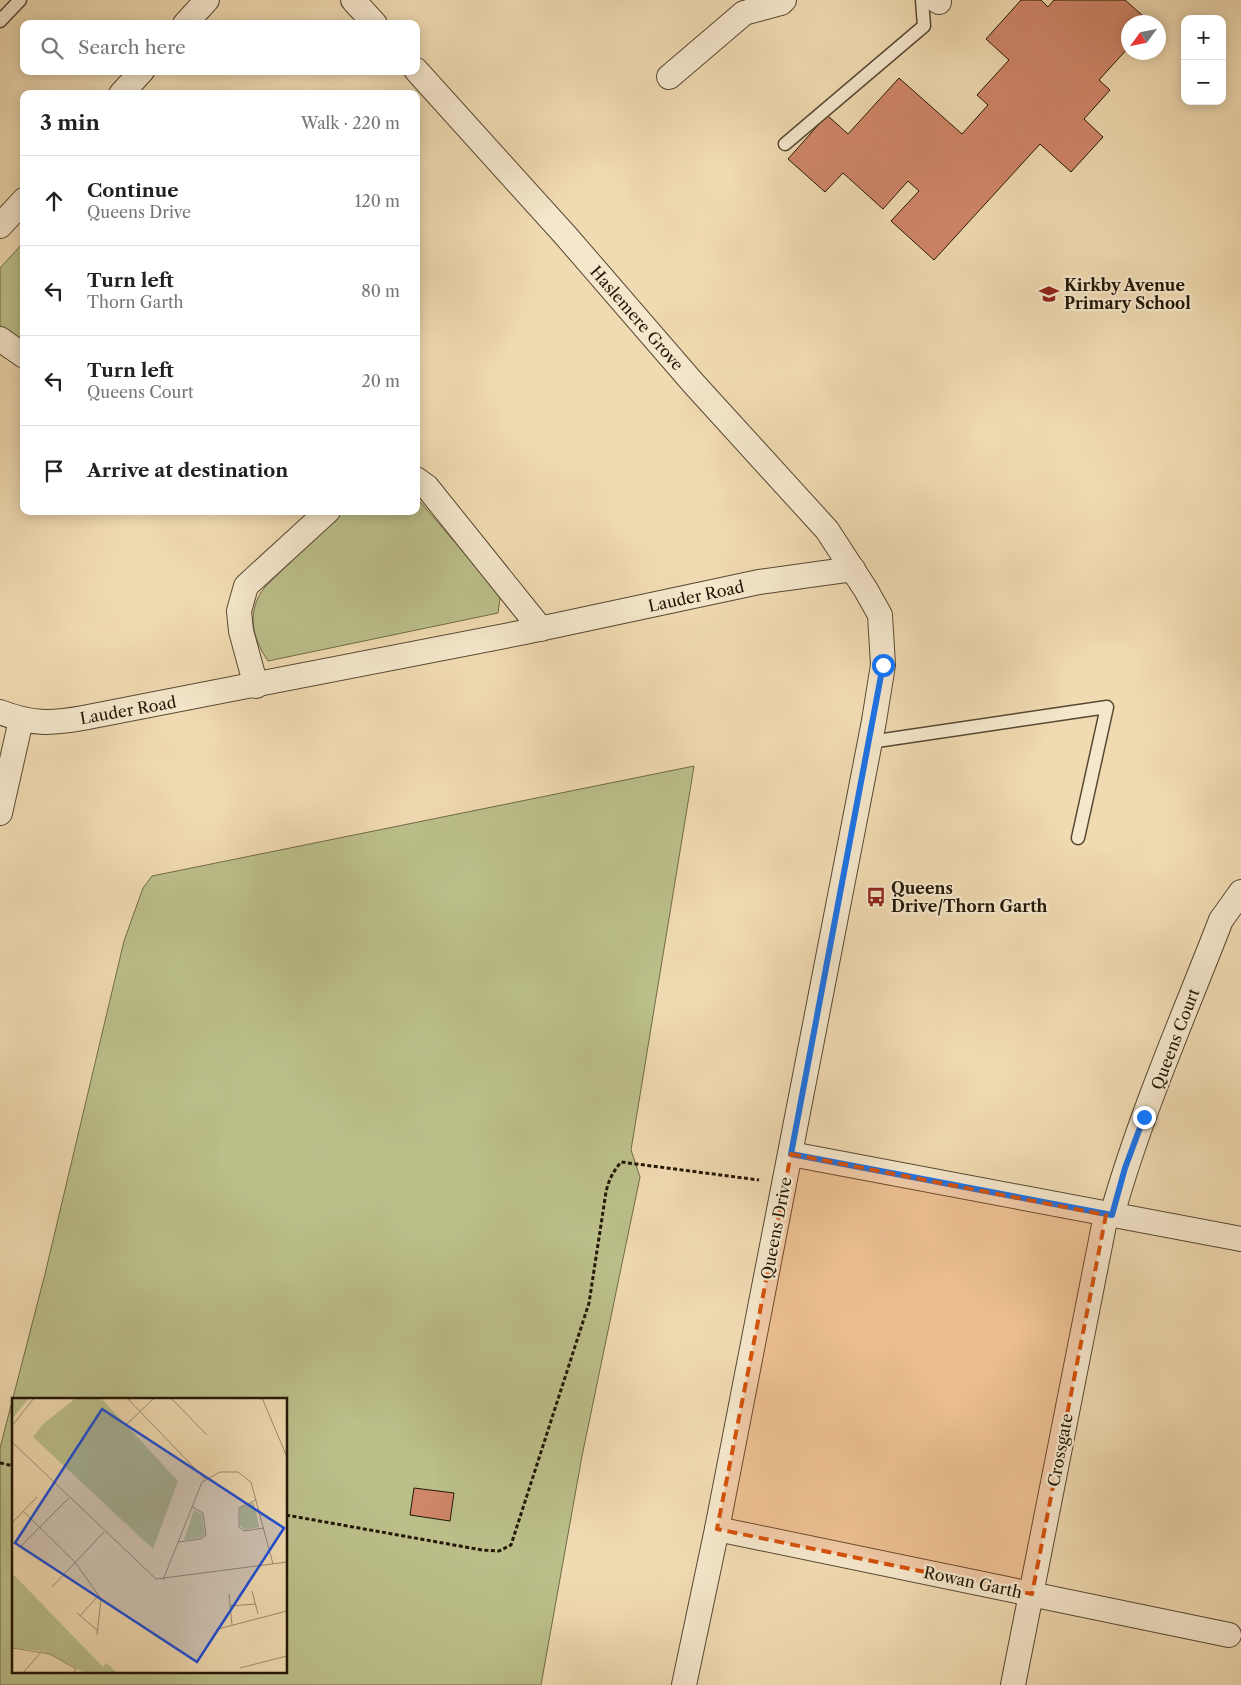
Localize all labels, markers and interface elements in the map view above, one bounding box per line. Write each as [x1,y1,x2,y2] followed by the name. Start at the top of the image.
[1121,15,1166,60] north arrow
[1181,15,1226,105] map controls
[1181,15,1226,60] button: +
[20,20,420,75] search box
[38,34,66,62] icon: search
[78,36,186,59] text: Search here
[1181,60,1226,105] button: −
[40,110,100,135] text: 3 min
[301,113,400,133] text: Walk · 220 m
[87,179,179,202] text: Continue
[40,187,68,215] icon: ahead
[355,191,400,211] text: 120 m
[87,202,191,222] text: Queens Drive
[586,262,688,374] street label: Haslemere Grove
[87,269,174,292] text: Turn left
[1064,275,1191,313] place label: Kirkby Avenue Primary School
[40,277,68,305] icon: left
[361,281,400,301] text: 80 m
[1038,283,1060,305] school or university icon: Kirkby Avenue Primary School
[87,292,184,312] text: Thorn Garth
[87,359,174,382] text: Turn left
[40,367,68,395] icon: left
[361,371,400,391] text: 20 m
[87,382,194,402] text: Queens Court
[40,457,68,485] icon: arrive
[87,459,288,482] text: Arrive at destination
[646,576,746,616] street label: Lauder Road
[872,654,895,677] route start
[78,692,178,728] street label: Lauder Road
[891,878,1048,916] place label: Queens Drive/Thorn Garth
[865,886,887,908] bus stop icon: Queens Drive/Thorn Garth
[1147,985,1204,1092] street label: Queens Court
[1133,1106,1156,1129] route end
[756,1175,796,1281] street label: Queens Drive
[12,1398,288,1672] inset map
[1043,1412,1077,1488] street label: Crossgate
[922,1562,1024,1602] street label: Rowan Garth

